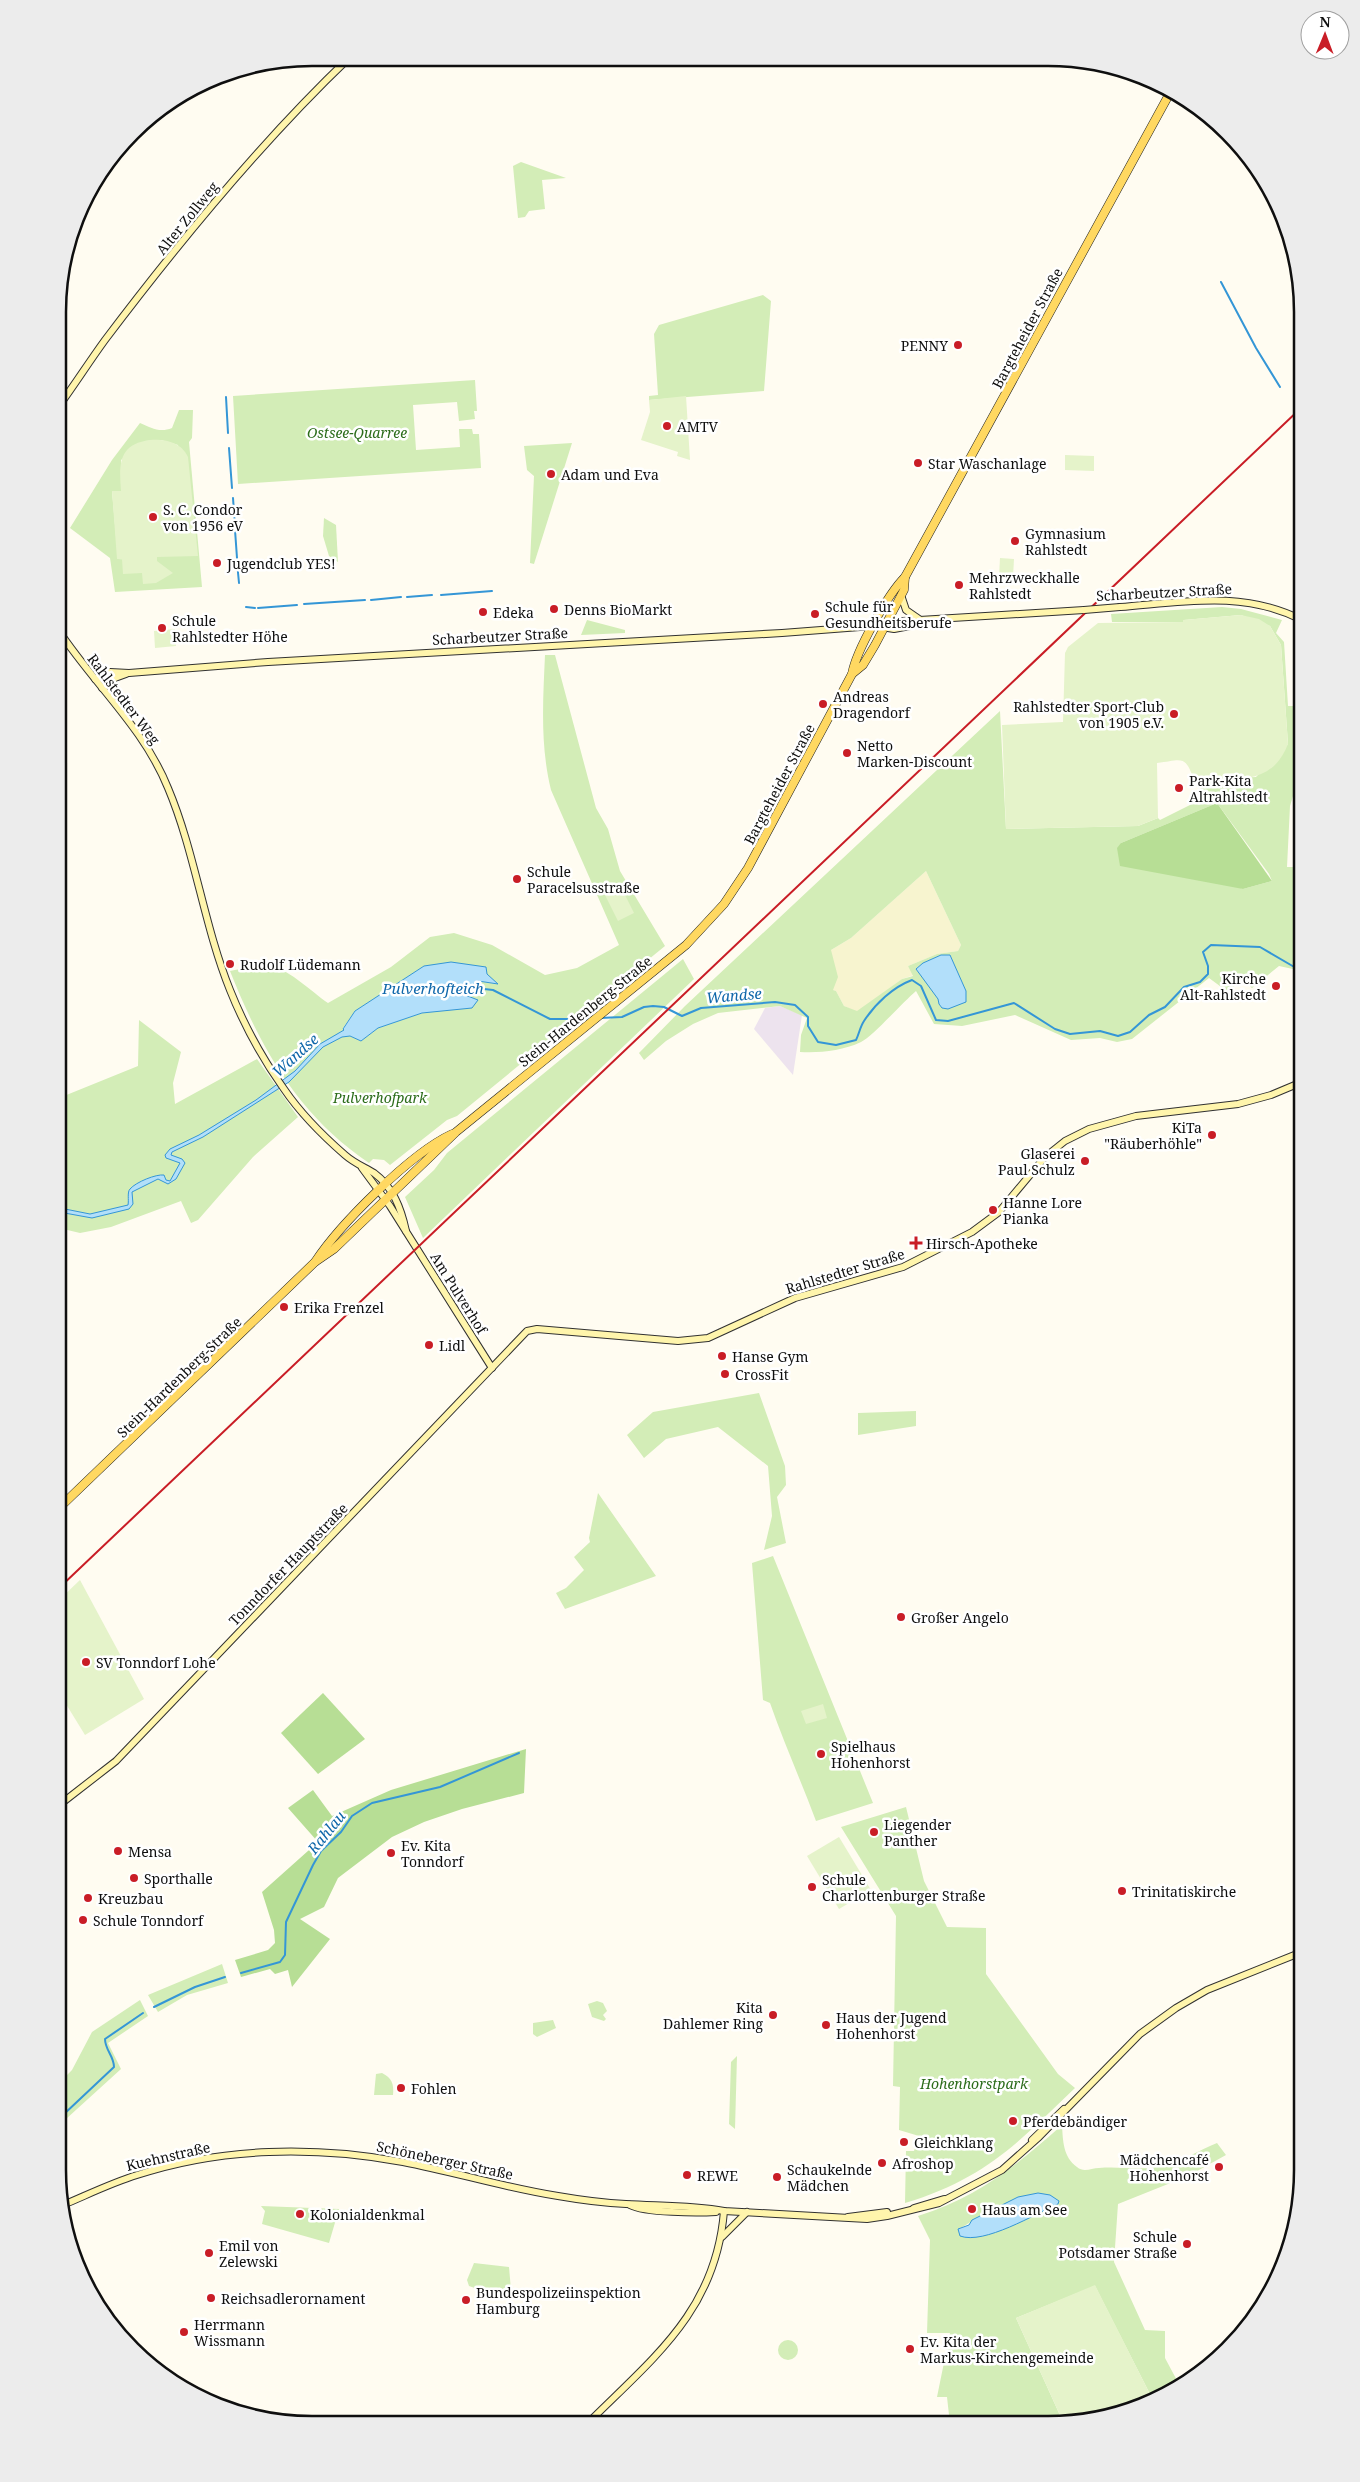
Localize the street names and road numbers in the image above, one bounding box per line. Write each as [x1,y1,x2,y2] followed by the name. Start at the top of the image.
[152,177,223,259] street label: Alter Zollweg
[987,264,1067,392] street label: Bargteheider Straße
[1096,579,1232,605] street label: Scharbeutzer Straße
[432,623,568,649] street label: Scharbeutzer Straße
[84,650,165,749] street label: Rahlstedter Weg
[739,720,819,848] street label: Bargteheider Straße
[514,951,656,1071] street label: Stein-Hardenberg-Straße
[783,1244,907,1298] street label: Rahlstedter Straße
[426,1249,493,1339] street label: Am Pulverhof
[113,1312,245,1442] street label: Stein-Hardenberg-Straße
[224,1499,352,1629] street label: Tonndorfer Hauptstraße
[375,2136,515,2184] street label: Schöneberger Straße
[124,2137,212,2175] street label: Kuehnstraße

